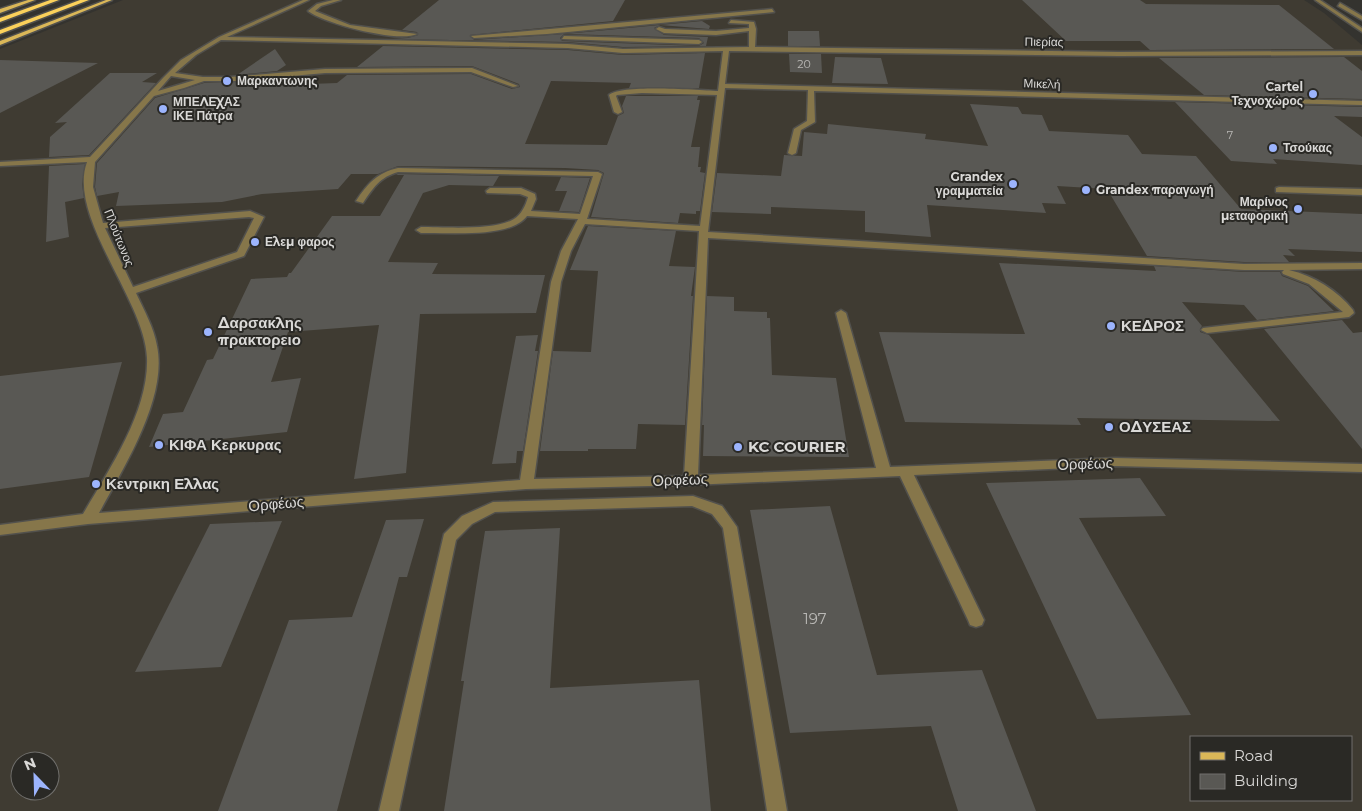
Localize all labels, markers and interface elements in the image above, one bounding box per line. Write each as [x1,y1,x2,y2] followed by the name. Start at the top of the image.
[1024,34,1064,49] street label: Πιερίας
[797,57,811,71] house number: 20
[237,73,318,88] place label: Μαρκαντωνης
[221,75,233,87] marker: Μαρκαντωνης
[1023,75,1061,92] street label: Μικελή
[1231,79,1303,108] place label: Cartel Τεχνοχώρος
[1307,88,1319,100] marker: Cartel Τεχνοχώρος
[173,94,240,123] place label: ΜΠΕΛΕΧΑΣ ΙΚΕ Πάτρα
[157,103,169,115] marker: ΜΠΕΛΕΧΑΣ ΙΚΕ Πάτρα
[1227,128,1233,142] house number: 7
[1283,140,1332,155] place label: Τσούκας
[1267,142,1279,154] marker: Τσούκας
[936,169,1004,198] place label: Grandex γραμματεία
[1007,178,1019,190] marker: Grandex γραμματεία
[1096,182,1214,197] place label: Grandex παραγωγή
[1080,184,1092,196] marker: Grandex παραγωγή
[1221,194,1288,223] place label: Μαρίνος μεταφορική
[1292,203,1304,215] marker: Μαρίνος μεταφορική
[101,207,138,269] street label: Πλούτωνος
[265,234,335,249] place label: Ελεμ φαρος
[249,236,261,248] marker: Ελεμ φαρος
[217,313,302,349] place label: Δαρσακλης πρακτορειο
[1121,316,1184,335] place label: ΚΕΔΡΟΣ
[1105,320,1117,332] marker: ΚΕΔΡΟΣ
[202,326,214,338] marker: Δαρσακλης πρακτορειο
[1119,417,1191,436] place label: ΟΔΥΣΕΑΣ
[1103,421,1115,433] marker: ΟΔΥΣΕΑΣ
[169,435,282,454] place label: ΚΙΦΑ Κερκυρας
[748,437,846,456] place label: KC COURIER
[153,439,165,451] marker: ΚΙΦΑ Κερκυρας
[732,441,744,453] marker: KC COURIER
[1057,453,1113,474] street label: Ορφέως
[652,469,708,490] street label: Ορφέως
[106,474,219,493] place label: Κεντρικη Ελλας
[90,478,102,490] marker: Κεντρικη Ελλας
[247,492,304,515] street label: Ορφέως
[803,609,827,628] house number: 197
[1190,736,1352,801] legend
[1234,746,1273,765] text: Road
[10,751,60,801] north arrow
[21,754,39,775] text: N
[1234,771,1298,790] text: Building

